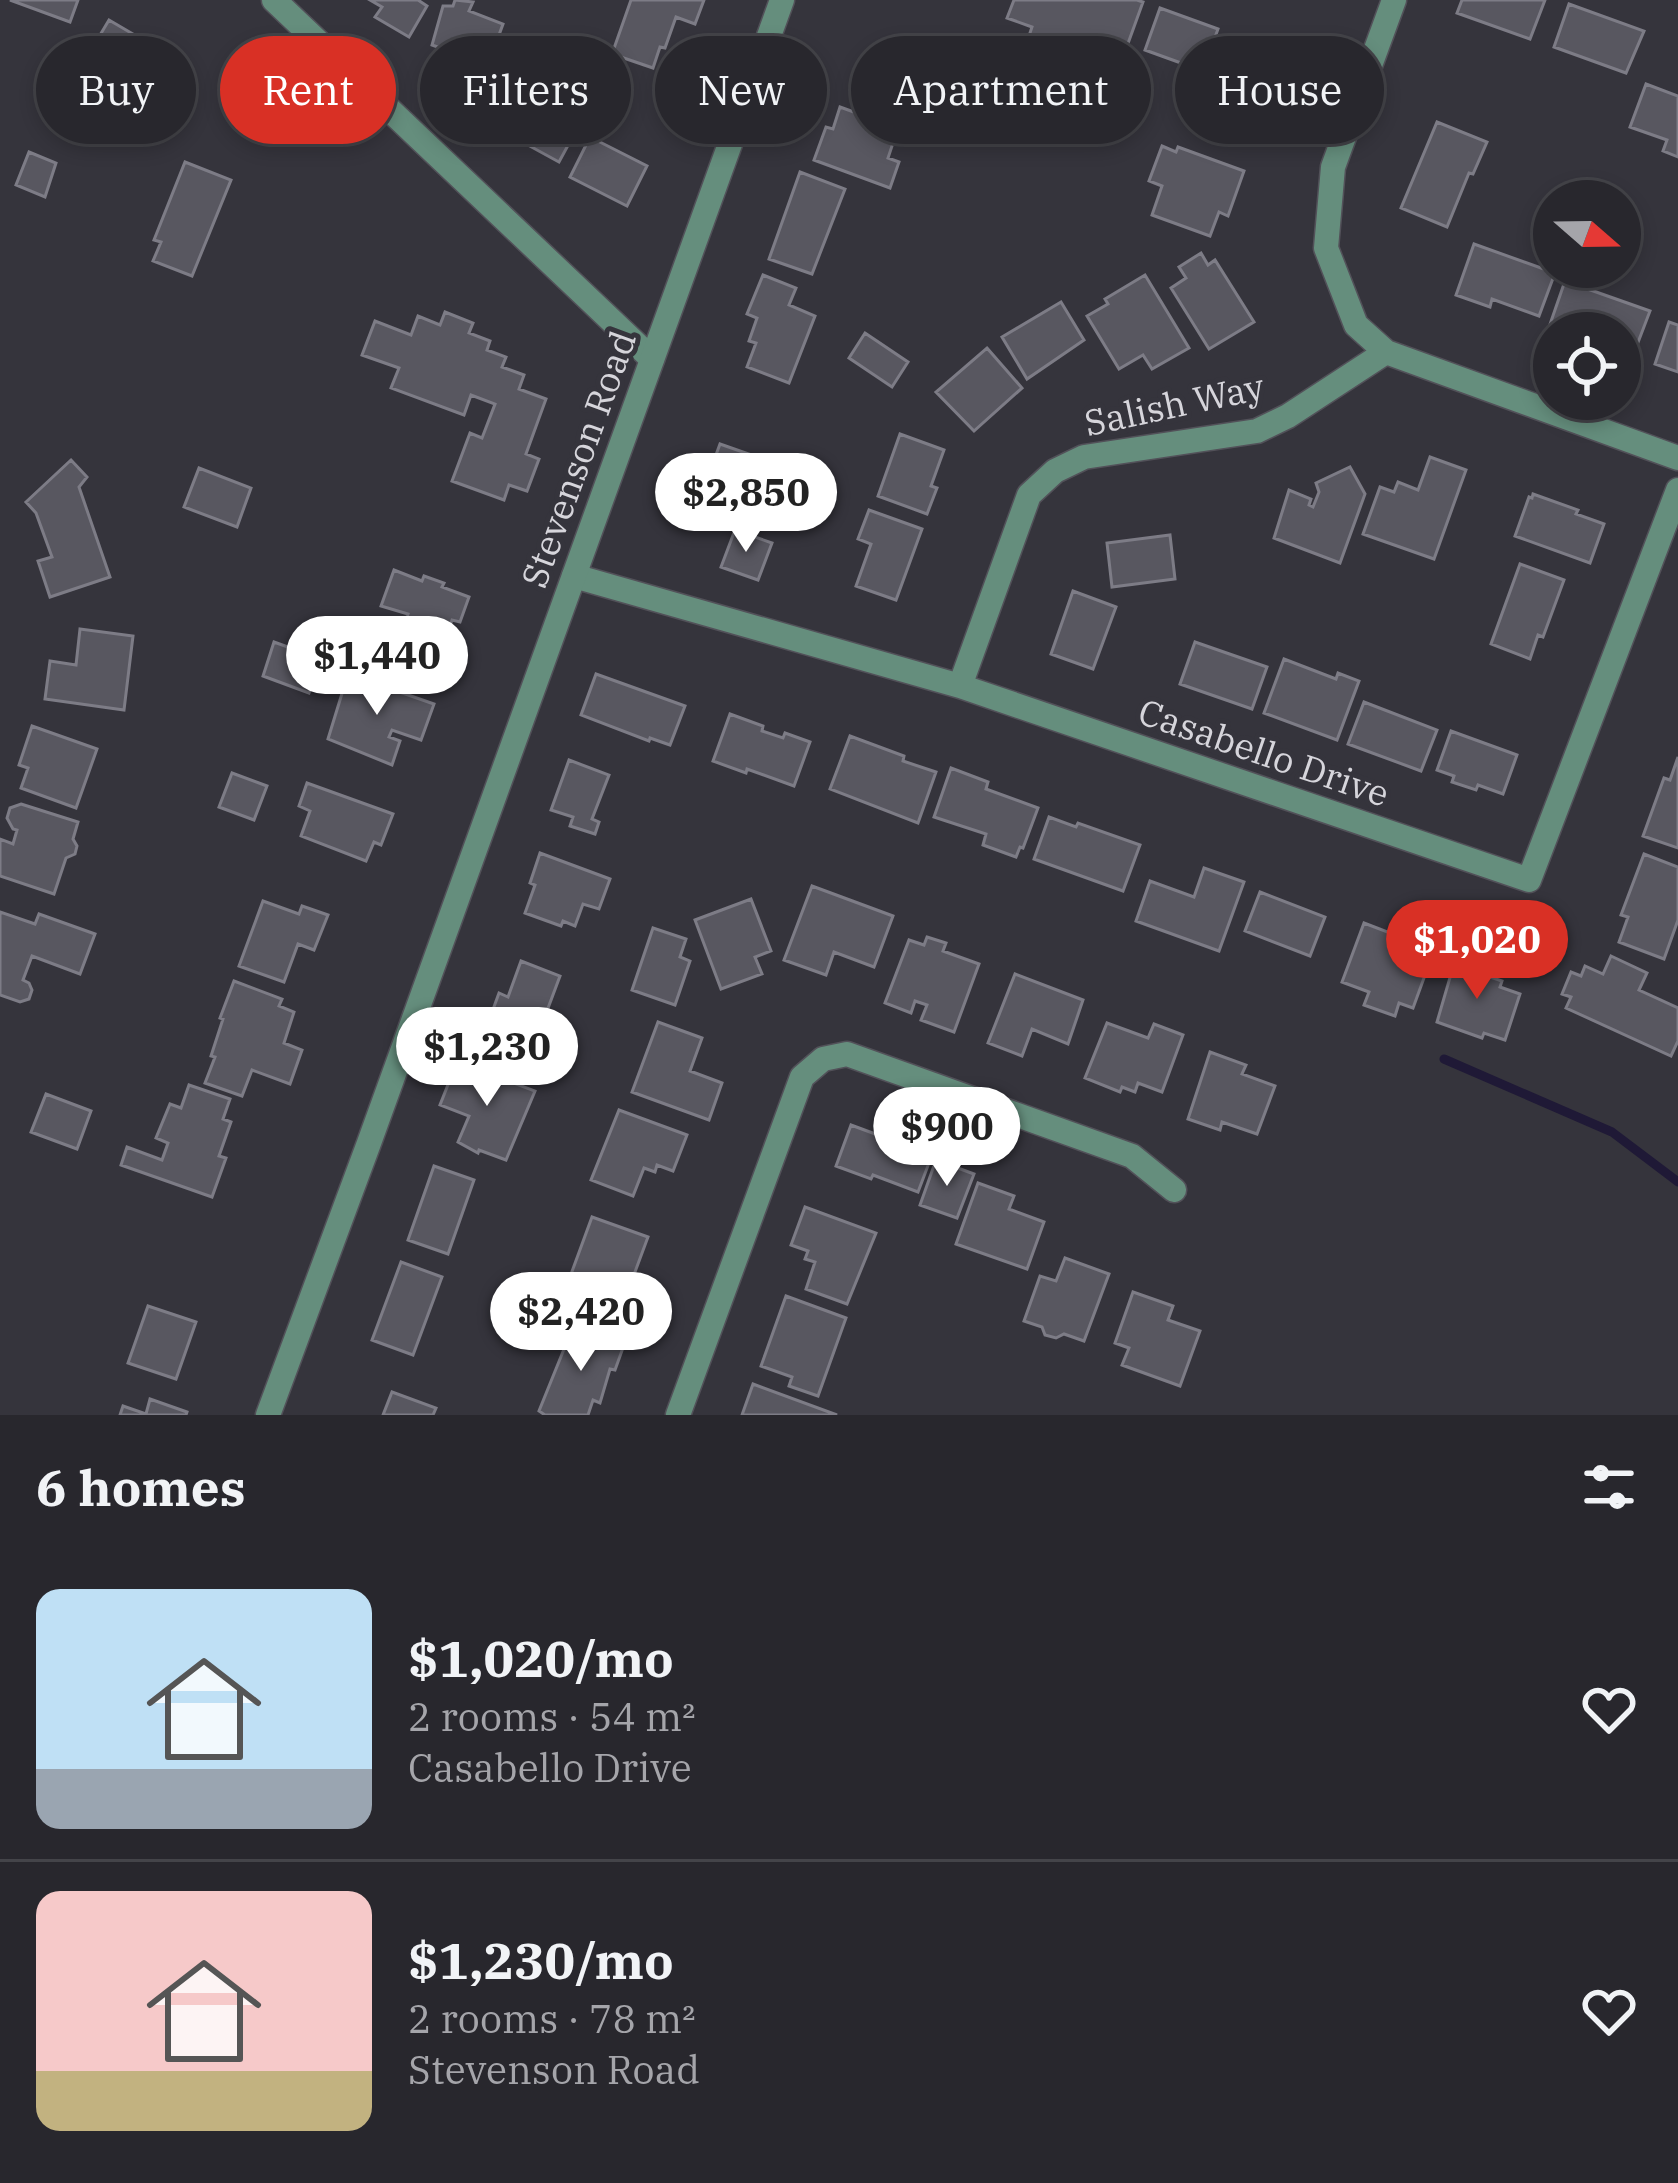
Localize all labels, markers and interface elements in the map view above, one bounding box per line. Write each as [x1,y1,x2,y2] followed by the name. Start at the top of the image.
[36,36,196,144] chip: Buy
[220,36,396,144] chip: Rent
[420,36,631,144] chip: Filters
[655,36,827,144] chip: New
[851,36,1151,144] chip: Apartment
[1175,36,1384,144] chip: House
[1533,180,1641,288] north arrow
[1533,180,1641,420] map controls
[1533,312,1641,420] button: locate
[510,324,646,594] street label: Stevenson Road
[1080,362,1269,446] street label: Salish Way
[648,453,844,555] pin: $2,850
[682,466,810,517] text: $2,850
[279,616,475,718] pin: $1,440
[313,629,441,680] text: $1,440
[1133,687,1395,817] street label: Casabello Drive
[1379,900,1575,1002] pin: $1,020
[1413,913,1541,964] text: $1,020
[389,1007,585,1109] pin: $1,230
[423,1020,551,1071] text: $1,230
[876,1087,1018,1189] pin: $900
[900,1100,994,1151] text: $900
[483,1272,679,1374] pin: $2,420
[517,1285,645,1336] text: $2,420
[36,1454,246,1520] text: 6 homes
[1576,1454,1642,1520] icon: filters
[408,1625,674,1691] text: $1,020/mo
[132,1637,276,1781] icon: home
[1576,1676,1642,1742] icon: heart
[408,1691,696,1742] text: 2 rooms · 54 m²
[408,1742,692,1793] text: Casabello Drive
[408,1927,674,1993] text: $1,230/mo
[132,1939,276,2083] icon: home
[1576,1978,1642,2044] icon: heart
[408,1993,696,2044] text: 2 rooms · 78 m²
[408,2044,700,2095] text: Stevenson Road

